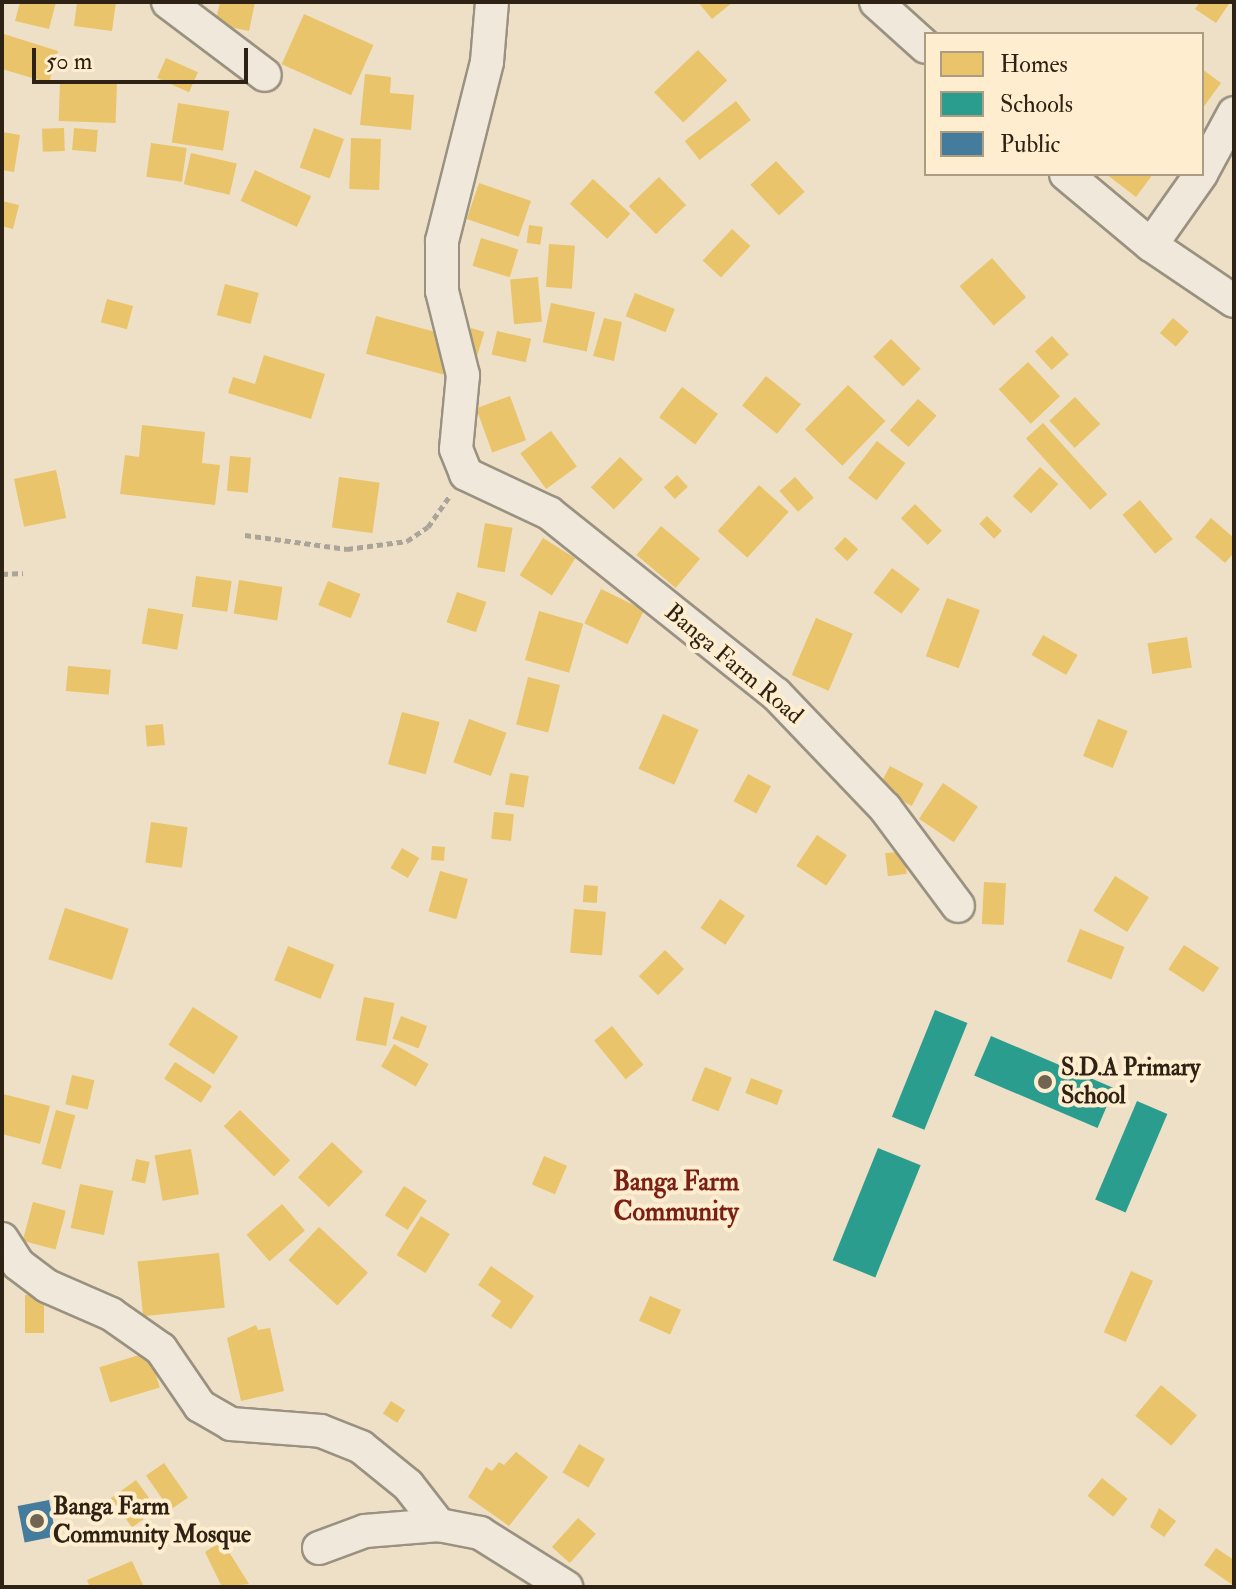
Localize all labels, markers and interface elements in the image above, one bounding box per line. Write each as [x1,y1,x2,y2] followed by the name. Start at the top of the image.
[36,32,252,82] scale bar
[924,32,1204,176] legend
[46,46,92,77] text: 50 m
[1000,49,1068,80] text: Homes
[1000,89,1073,120] text: Schools
[1000,129,1060,160] text: Public
[659,598,809,730] street label: Banga Farm Road
[1061,1054,1200,1110] place label: S.D.A Primary School
[1036,1073,1054,1091] marker: S.D.A Primary School
[613,1167,739,1228] district label: Banga Farm Community
[53,1493,251,1549] place label: Banga Farm Community Mosque
[28,1512,46,1530] marker: Banga Farm Community Mosque

